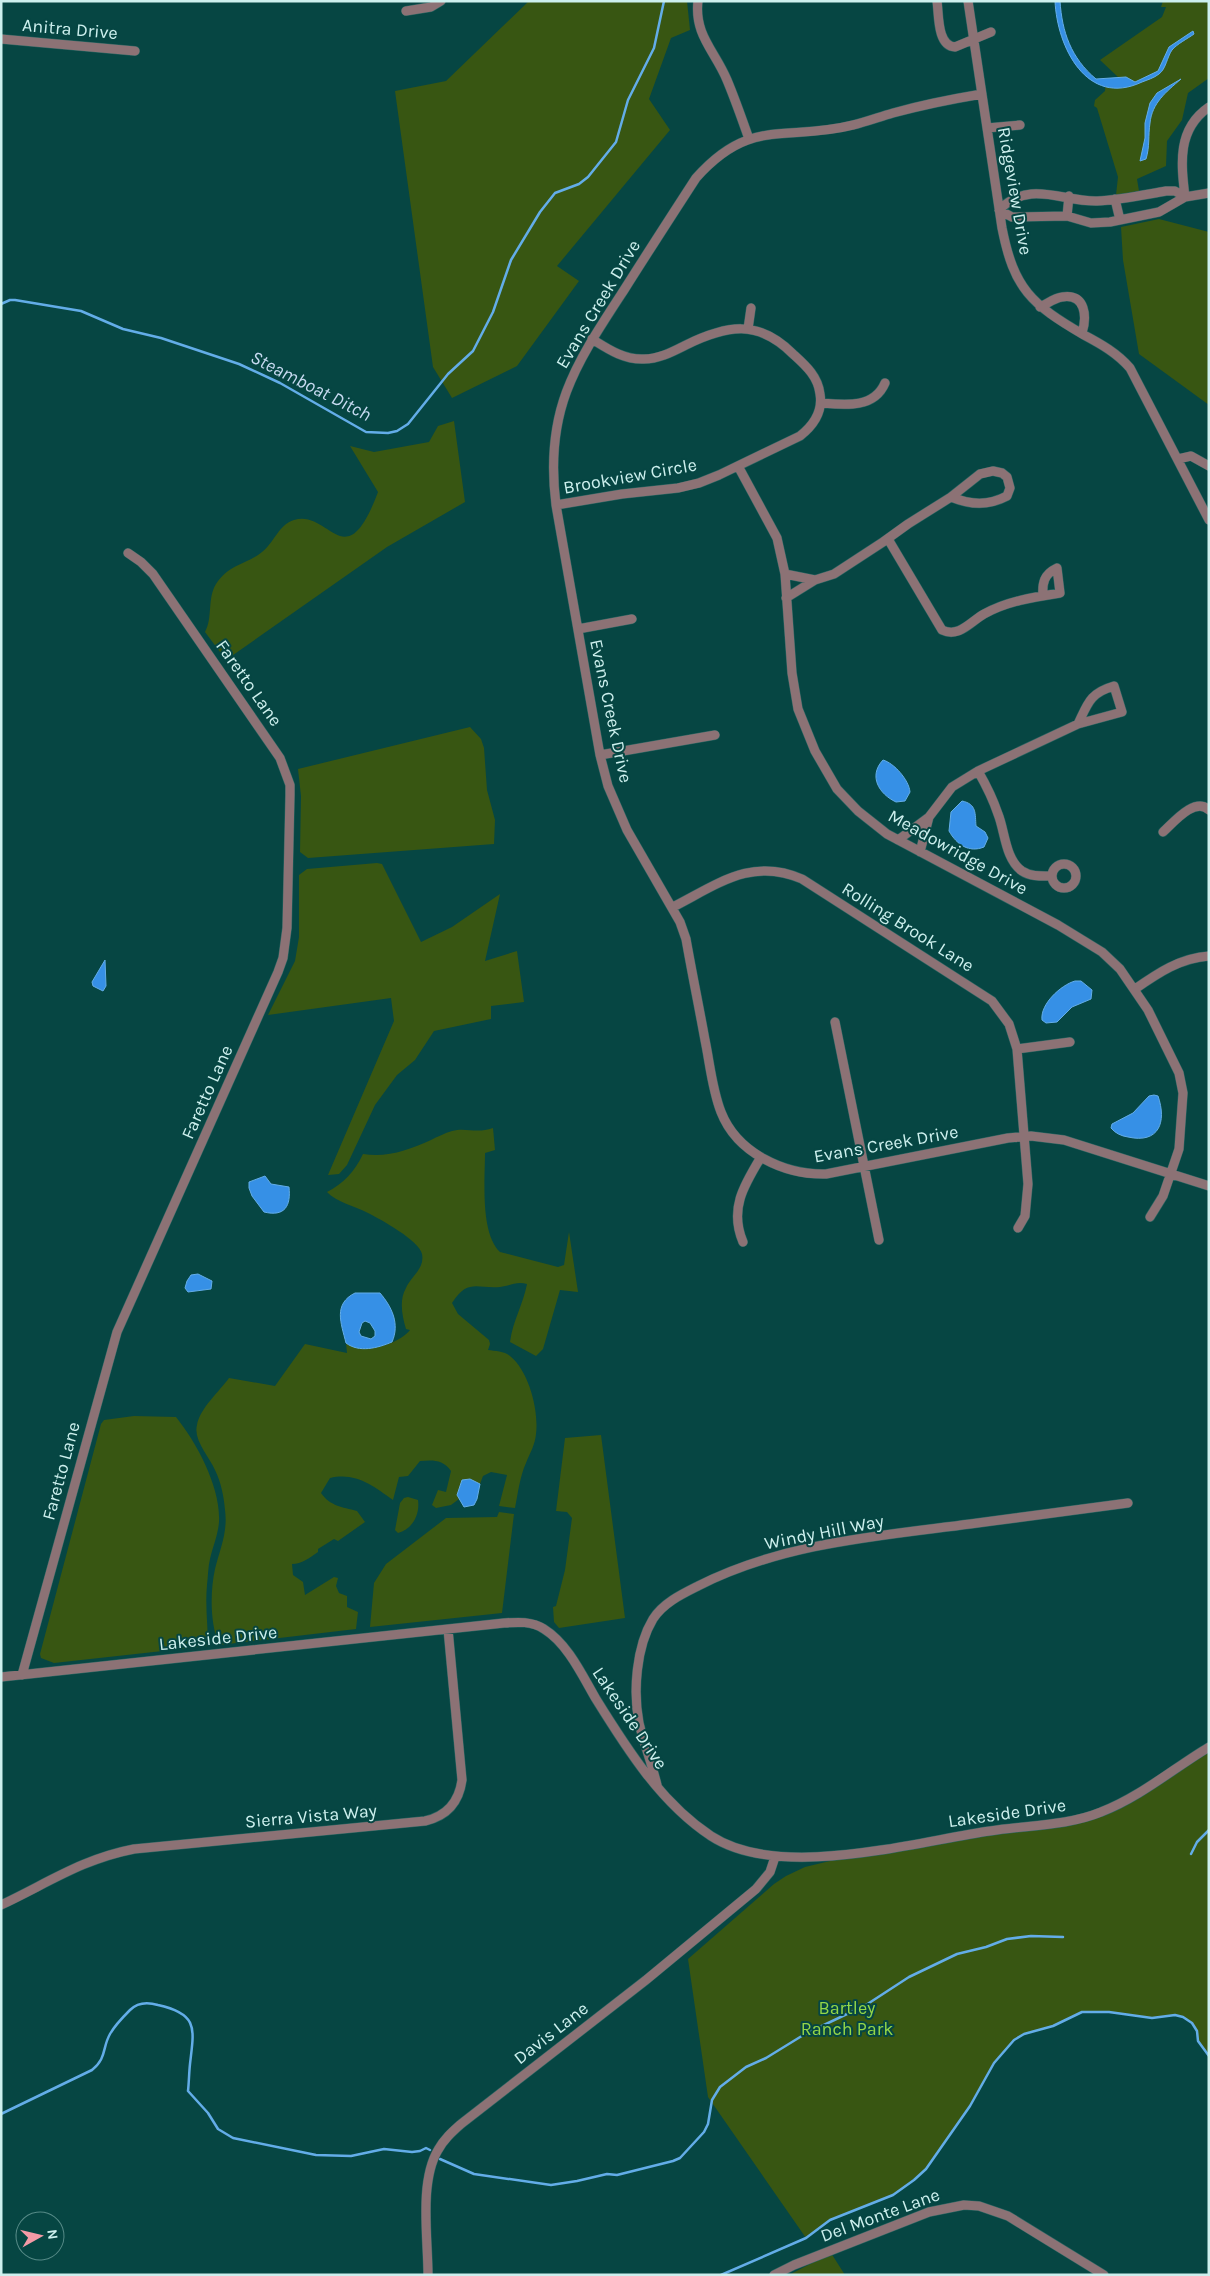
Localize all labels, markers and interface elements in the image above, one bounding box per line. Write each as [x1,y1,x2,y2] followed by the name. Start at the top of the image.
[21,14,119,44] street label: Anitra Drive
[993,125,1037,257] street label: Ridgeview Drive
[551,236,645,372] street label: Evans Creek Drive
[247,346,375,426] water label: Steamboat Ditch
[562,453,698,499] street label: Brookview Circle
[211,635,287,731] street label: Faretto Lane
[585,637,637,785] street label: Evans Creek Drive
[884,805,1032,899] street label: Meadowridge Drive
[838,877,978,977] street label: Rolling Brook Lane
[176,1042,238,1142] street label: Faretto Lane
[812,1120,960,1168] street label: Evans Creek Drive
[37,1419,85,1523] street label: Faretto Lane
[762,1510,886,1554] street label: Windy Hill Way
[158,1621,278,1655] street label: Lakeside Drive
[588,1663,672,1773] street label: Lakeside Drive
[947,1794,1067,1832] street label: Lakeside Drive
[244,1799,379,1833] street label: Sierra Vista Way
[509,1997,593,2069] street label: Davis Lane
[801,1997,893,2040] park label: Bartley Ranch Park
[817,2183,943,2247] street label: Del Monte Lane
[15,2211,65,2261] north arrow
[43,2228,61,2240] text: N

